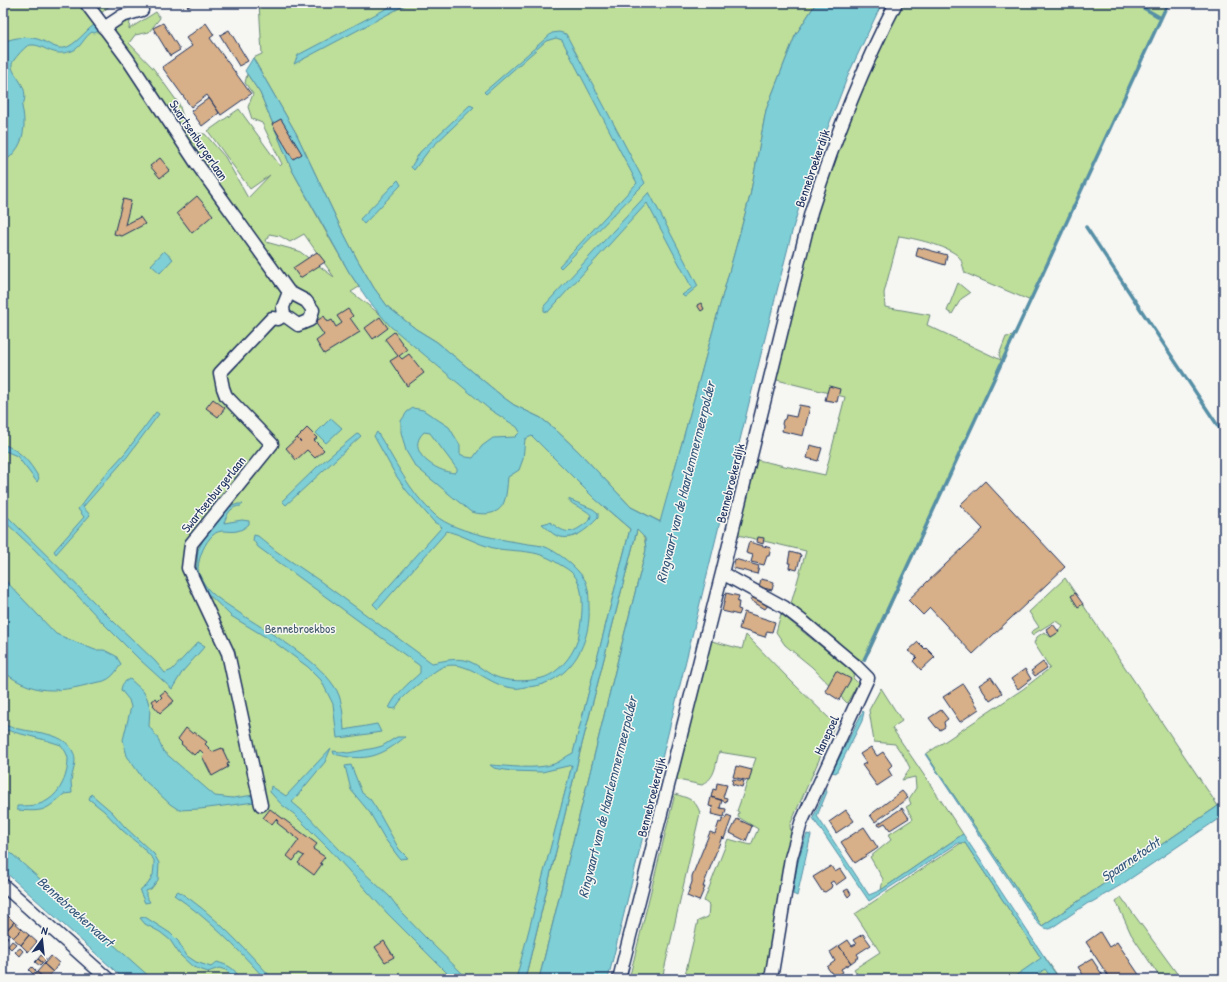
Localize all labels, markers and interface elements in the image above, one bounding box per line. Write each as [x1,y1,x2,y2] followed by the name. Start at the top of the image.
[165,96,233,184] street label: Swartsenburgerlaan
[790,126,834,209] street label: Bennebroekerdijk
[651,378,721,585] water label: Ringvaart van de Haarlemmermeerpolder
[711,441,749,525] street label: Bennebroekerdijk
[177,452,250,536] street label: Swartsenburgerlaan
[265,619,335,637] park label: Bennebroekbos
[573,693,643,900] water label: Ringvaart van de Haarlemmermeerpolder
[809,712,843,758] street label: Hanepoel
[632,755,670,839] street label: Bennebroekerdijk
[1097,831,1166,887] water label: Spaarnetocht
[34,872,120,952] water label: Bennebroekervaart
[22,920,62,960] north arrow
[40,923,49,938] text: N

